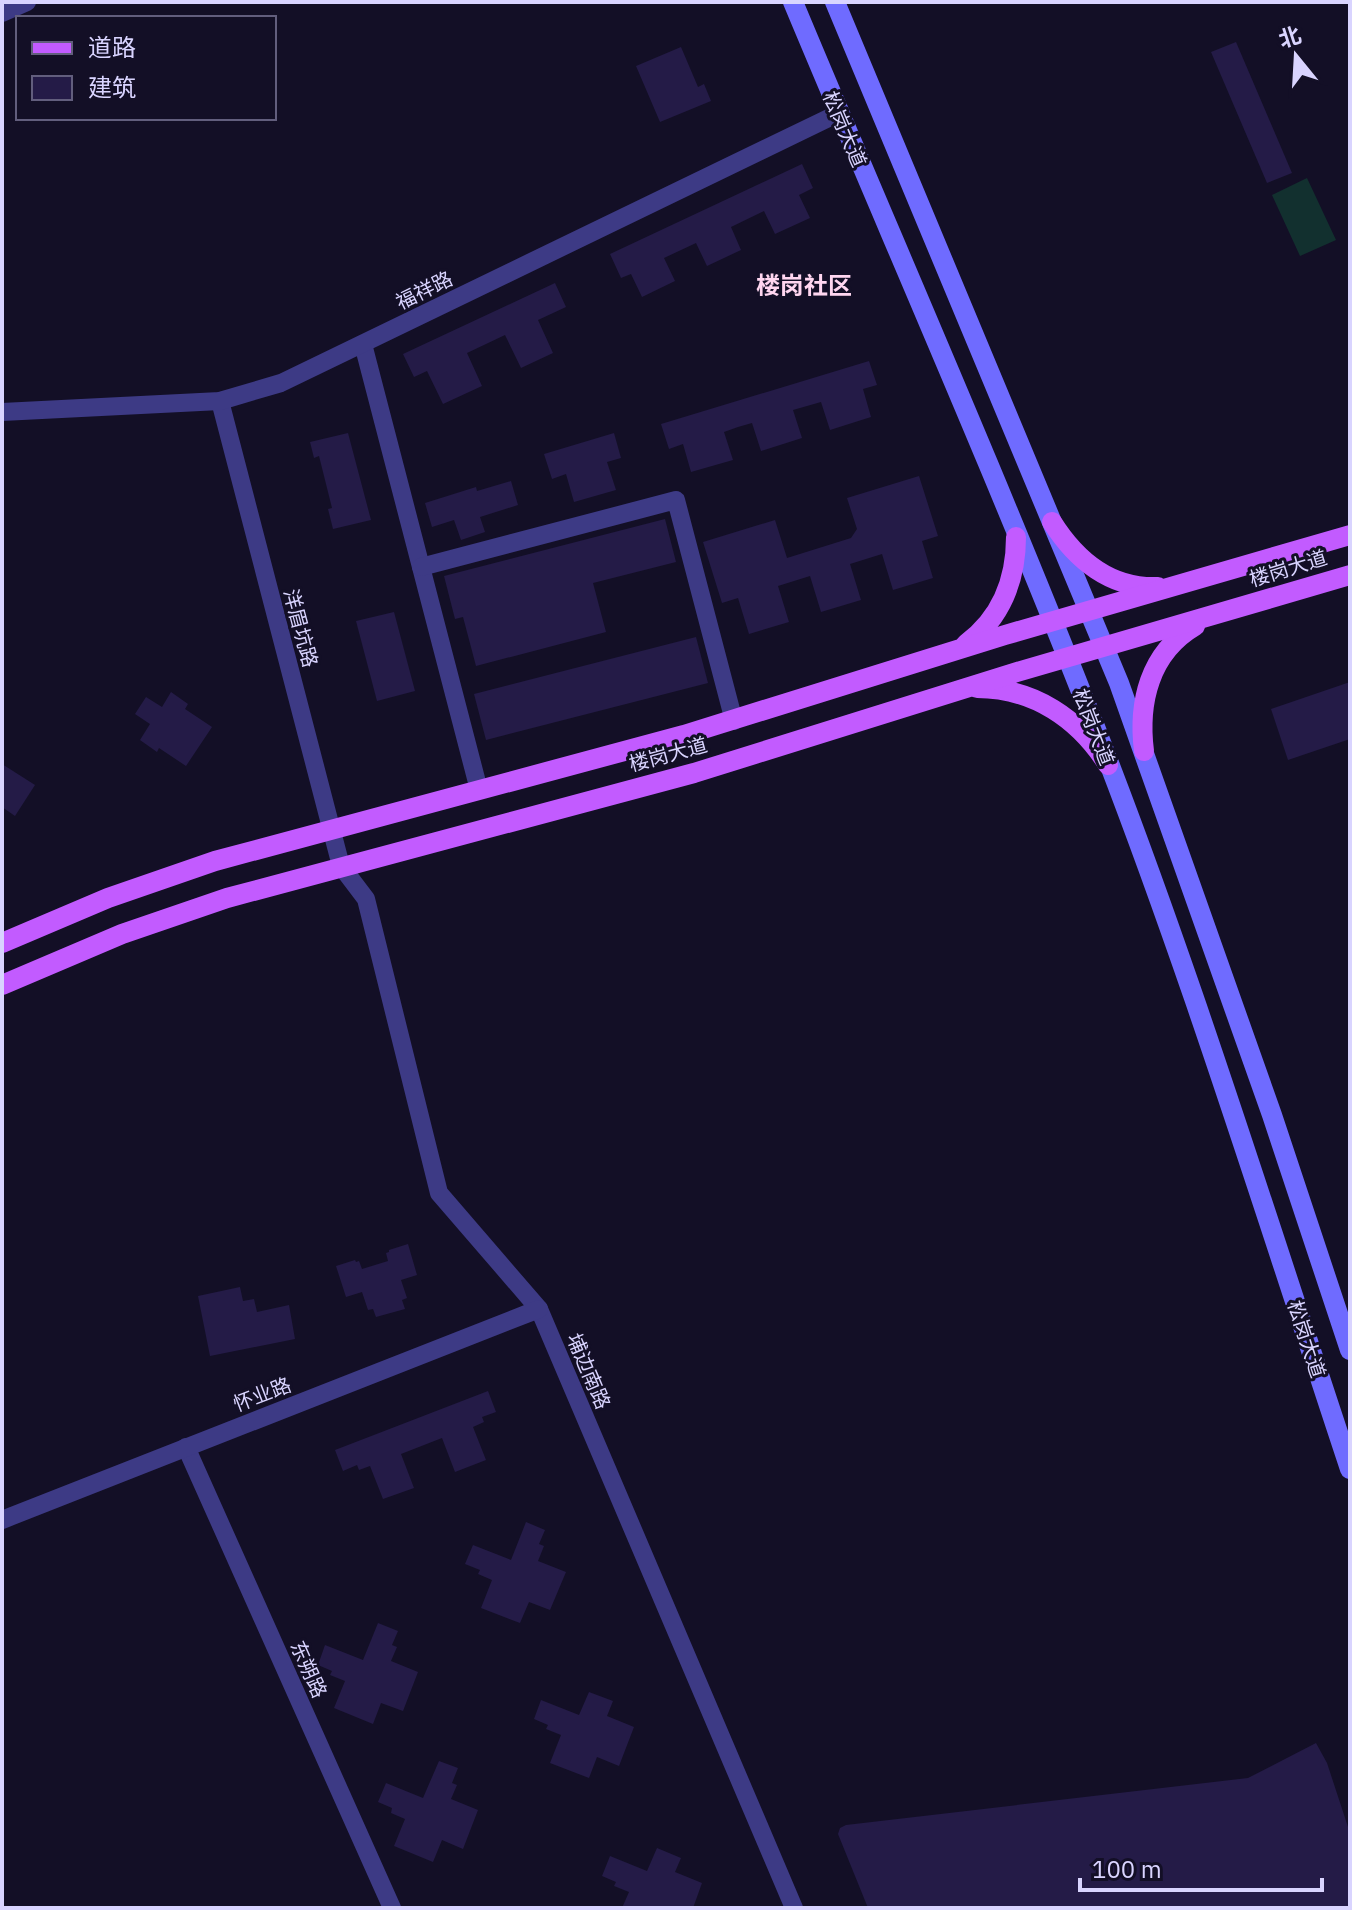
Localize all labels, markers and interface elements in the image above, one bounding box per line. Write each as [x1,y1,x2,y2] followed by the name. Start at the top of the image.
[16,16,276,120] legend
[1256,16,1336,96] north arrow
[1275,19,1305,54] text: 北
[88,31,136,63] text: 道路
[88,71,136,103] text: 建筑
[817,87,873,171] street label: 松岗大道
[391,265,457,315] street label: 福祥路
[756,269,852,301] district label: 楼岗社区
[1246,543,1330,593] street label: 楼岗大道
[278,586,324,670] street label: 洋眉坑路
[1067,685,1121,769] street label: 松岗大道
[626,731,710,777] street label: 楼岗大道
[1282,1297,1332,1381] street label: 松岗大道
[561,1329,617,1413] street label: 埔边南路
[229,1371,295,1417] street label: 怀业路
[284,1636,334,1702] street label: 东朔路
[1080,1842,1322,1892] scale bar
[1092,1853,1162,1885] text: 100 m

